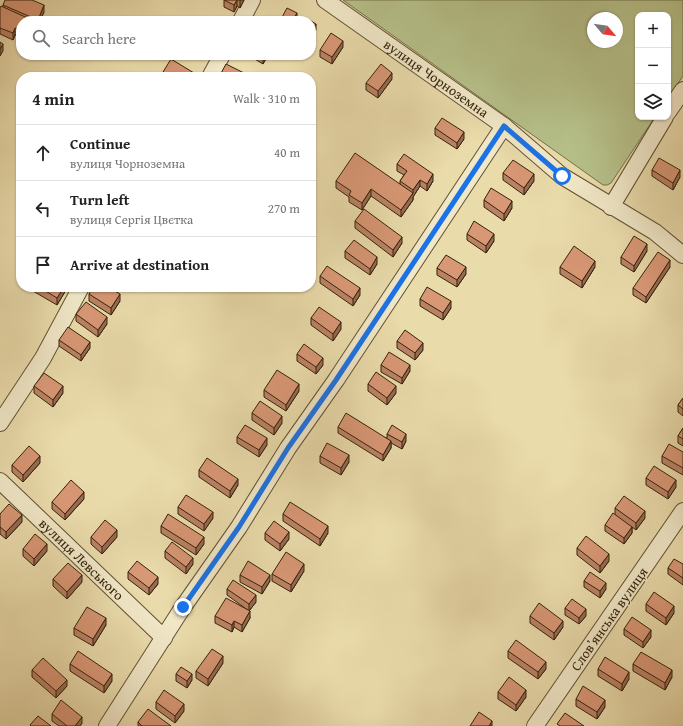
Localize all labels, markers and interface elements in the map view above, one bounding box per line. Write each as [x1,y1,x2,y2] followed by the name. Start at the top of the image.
[587,12,623,48] north arrow
[635,12,671,120] map controls
[635,12,671,48] button: +
[16,16,316,60] search box
[30,27,52,49] icon: search
[62,28,136,49] text: Search here
[380,34,493,122] street label: вулиця Чорноземна
[635,48,671,84] button: −
[635,84,671,120] button: layers
[32,86,74,111] text: 4 min
[233,89,300,108] text: Walk · 310 m
[70,133,131,154] text: Continue
[32,142,54,164] icon: ahead
[274,143,300,162] text: 40 m
[70,154,185,173] text: вулиця Чорноземна
[553,167,571,185] route start
[70,189,129,210] text: Turn left
[32,198,54,220] icon: left
[268,199,300,218] text: 270 m
[70,210,193,229] text: вулиця Сергія Цвєтка
[32,254,54,276] icon: arrive
[70,254,209,275] text: Arrive at destination
[35,514,129,605] street label: вулиця Левського
[566,563,652,675] street label: Словʼянська вулиця
[174,598,192,616] route end

